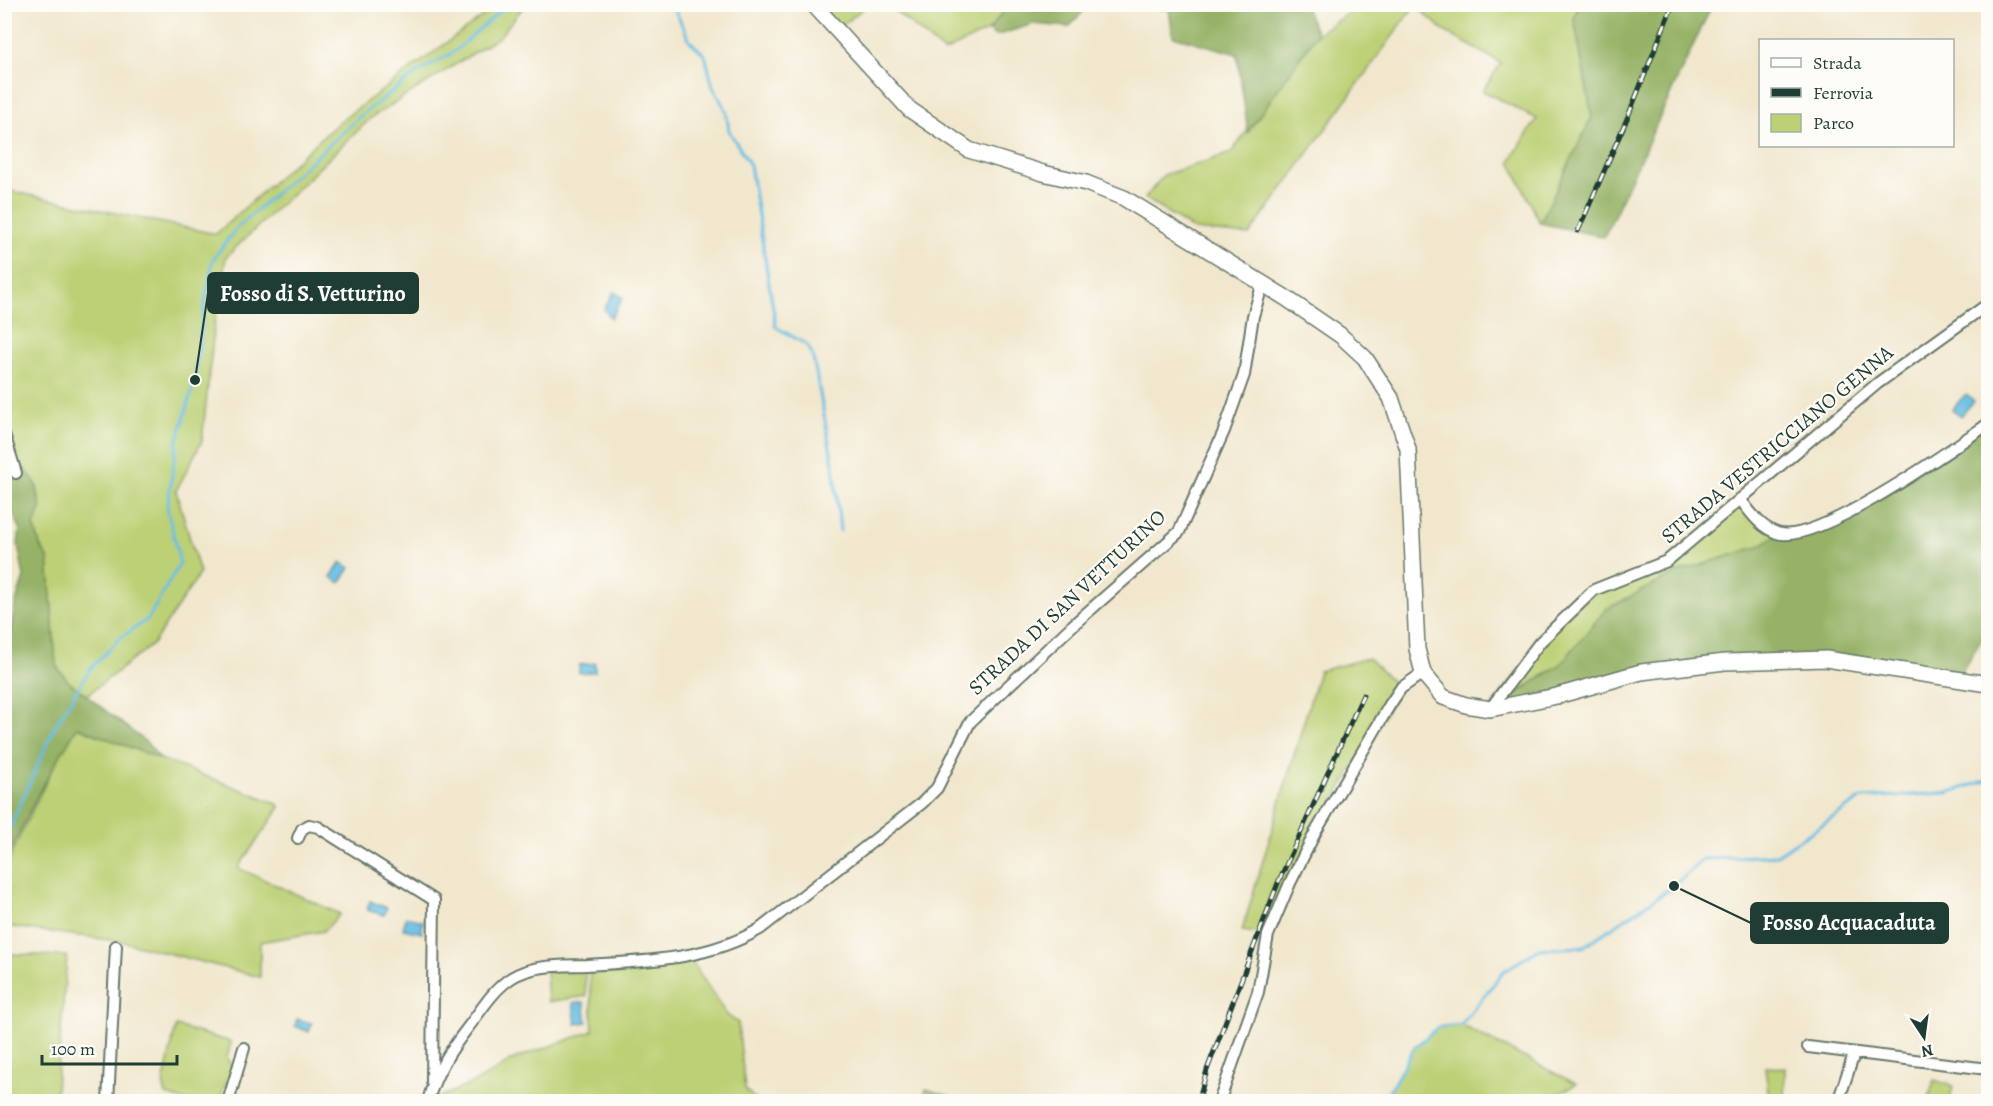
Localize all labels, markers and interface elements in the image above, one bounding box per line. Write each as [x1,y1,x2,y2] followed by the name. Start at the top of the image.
[1759,39,1954,147] legend
[1813,51,1862,75] text: Strada
[1813,81,1874,105] text: Ferrovia
[1813,111,1854,135] text: Parco
[208,273,418,313] callout: Fosso di S. Vetturino
[220,279,406,309] text: Fosso di S. Vetturino
[1655,338,1900,550] street label: STRADA VESTRICCIANO GENNA
[962,503,1172,701] street label: STRADA DI SAN VETTURINO
[1751,903,1948,943] callout: Fosso Acquacaduta
[1762,908,1936,938] text: Fosso Acquacaduta
[1894,1007,1954,1067] north arrow
[42,1028,177,1066] scale bar
[51,1037,95,1061] text: 100 m
[1919,1039,1935,1063] text: N

